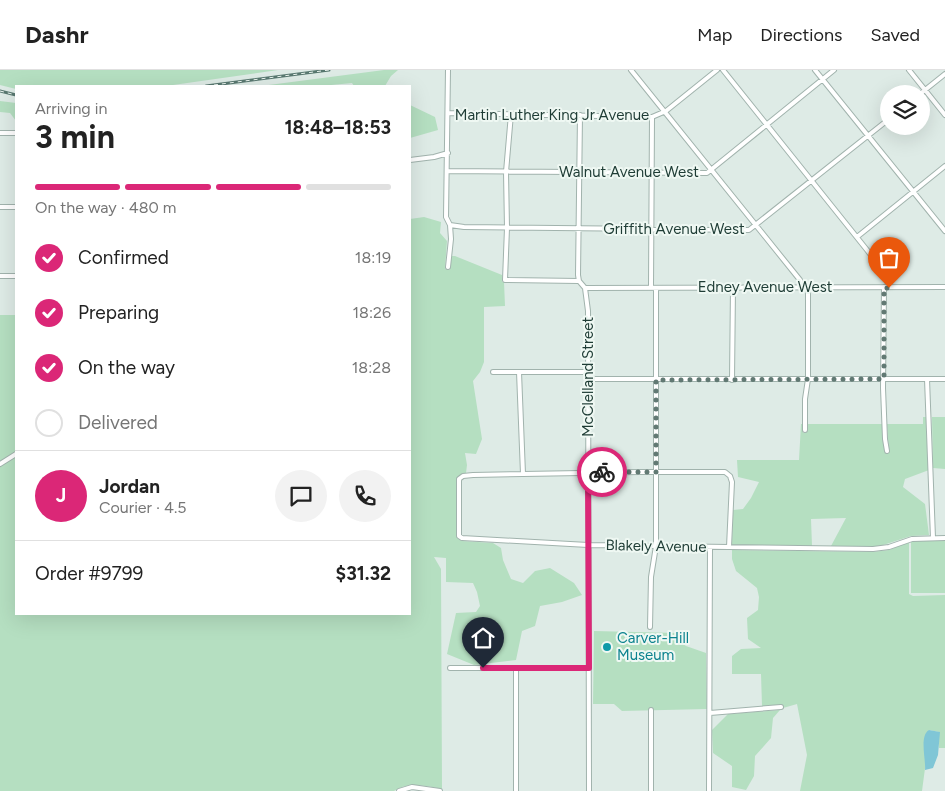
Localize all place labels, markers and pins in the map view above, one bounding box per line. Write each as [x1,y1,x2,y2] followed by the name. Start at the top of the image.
[868,237,910,288] pin
[462,617,504,668] pin
[617,629,689,664] place label: Carver-Hill Museum
[601,641,613,653] marker: Carver-Hill Museum

